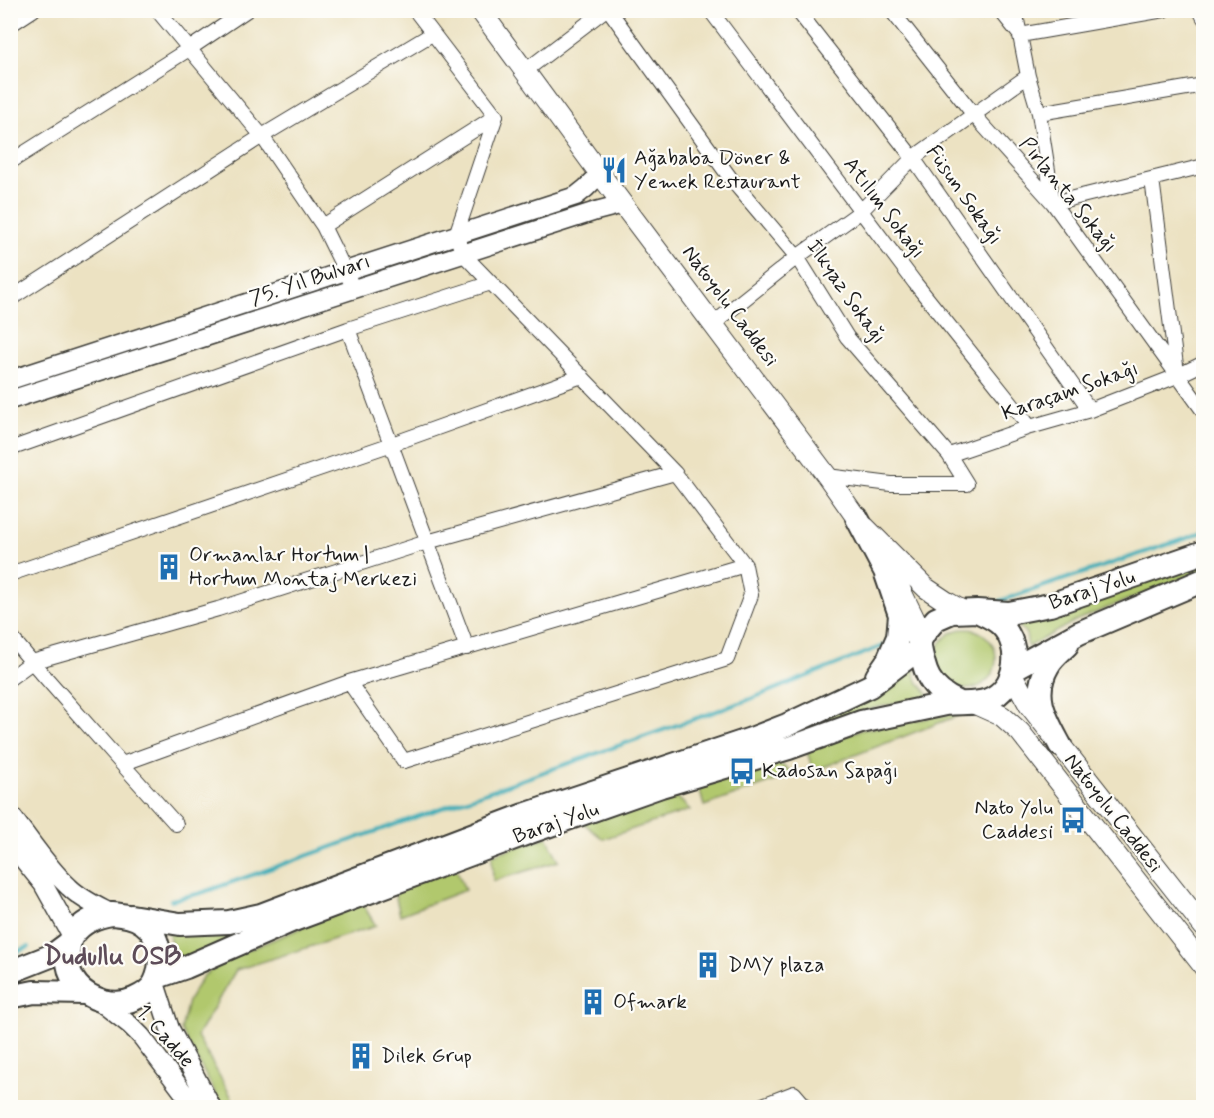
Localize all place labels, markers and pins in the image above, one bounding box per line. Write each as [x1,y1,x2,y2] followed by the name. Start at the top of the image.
[634,144,801,196] place label: Ağababa Döner & Yemek Restaurant
[599,155,629,185] restaurant icon: Ağababa Döner & Yemek Restaurant
[189,541,417,593] place label: Ormanlar Hortum | Hortum Montaj Merkezi
[154,552,184,582] building icon: Ormanlar Hortum | Hortum Montaj Merkezi
[727,756,757,786] bus stop icon: Kadosan Sapağı
[762,757,898,785] place label: Kadosan Sapağı
[975,794,1053,846] place label: Nato Yolu Caddesi
[1058,805,1088,835] bus stop icon: Nato Yolu Caddesi
[693,950,723,980] building icon: DMY plaza
[728,951,824,979] place label: DMY plaza
[578,987,608,1017] building icon: Ofmark
[613,988,687,1016] place label: Ofmark
[346,1041,376,1071] building icon: Dilek Grup
[381,1042,472,1070] place label: Dilek Grup

